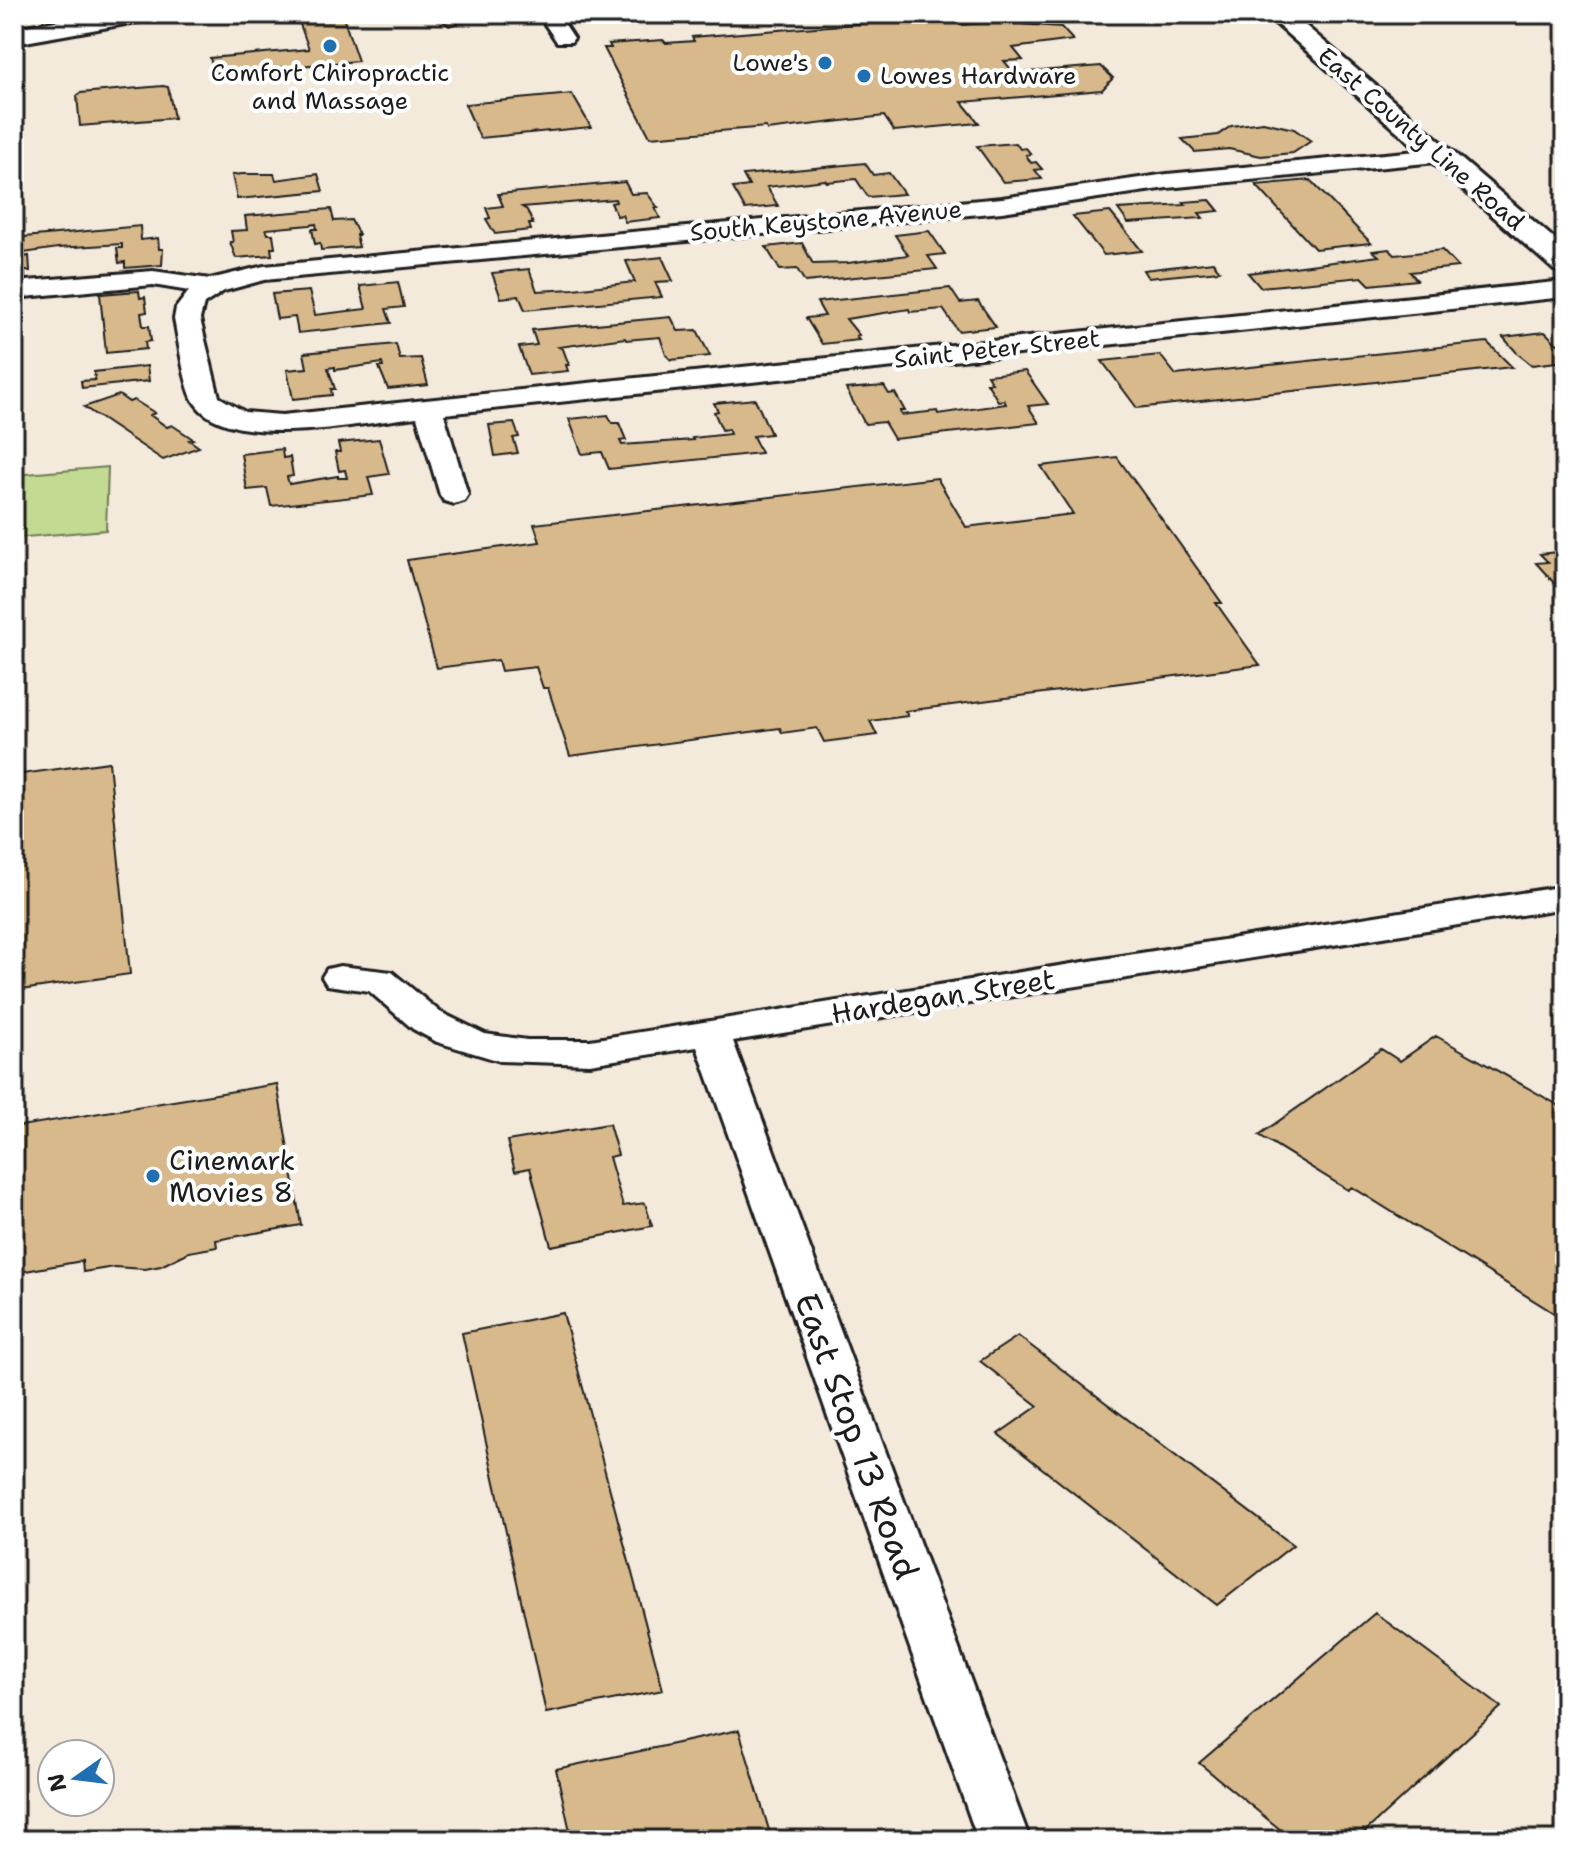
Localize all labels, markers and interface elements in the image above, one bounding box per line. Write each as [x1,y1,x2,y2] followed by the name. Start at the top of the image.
[321,37,339,55] marker: Comfort Chiropractic and Massage
[1311,40,1531,238] street label: East County Line Road
[733,47,809,79] place label: Lowe's
[816,54,834,72] marker: Lowe's
[211,57,449,117] place label: Comfort Chiropractic and Massage
[880,60,1077,92] place label: Lowes Hardware
[855,67,873,85] marker: Lowes Hardware
[689,193,963,249] street label: South Keystone Avenue
[893,322,1101,376] street label: Saint Peter Street
[829,960,1057,1032] street label: Hardegan Street
[169,1141,295,1211] place label: Cinemark Movies 8
[144,1167,162,1185] marker: Cinemark Movies 8
[784,1287,930,1585] street label: East Stop 13 Road
[36,1738,116,1818] north arrow
[41,1771,73,1795] text: N

